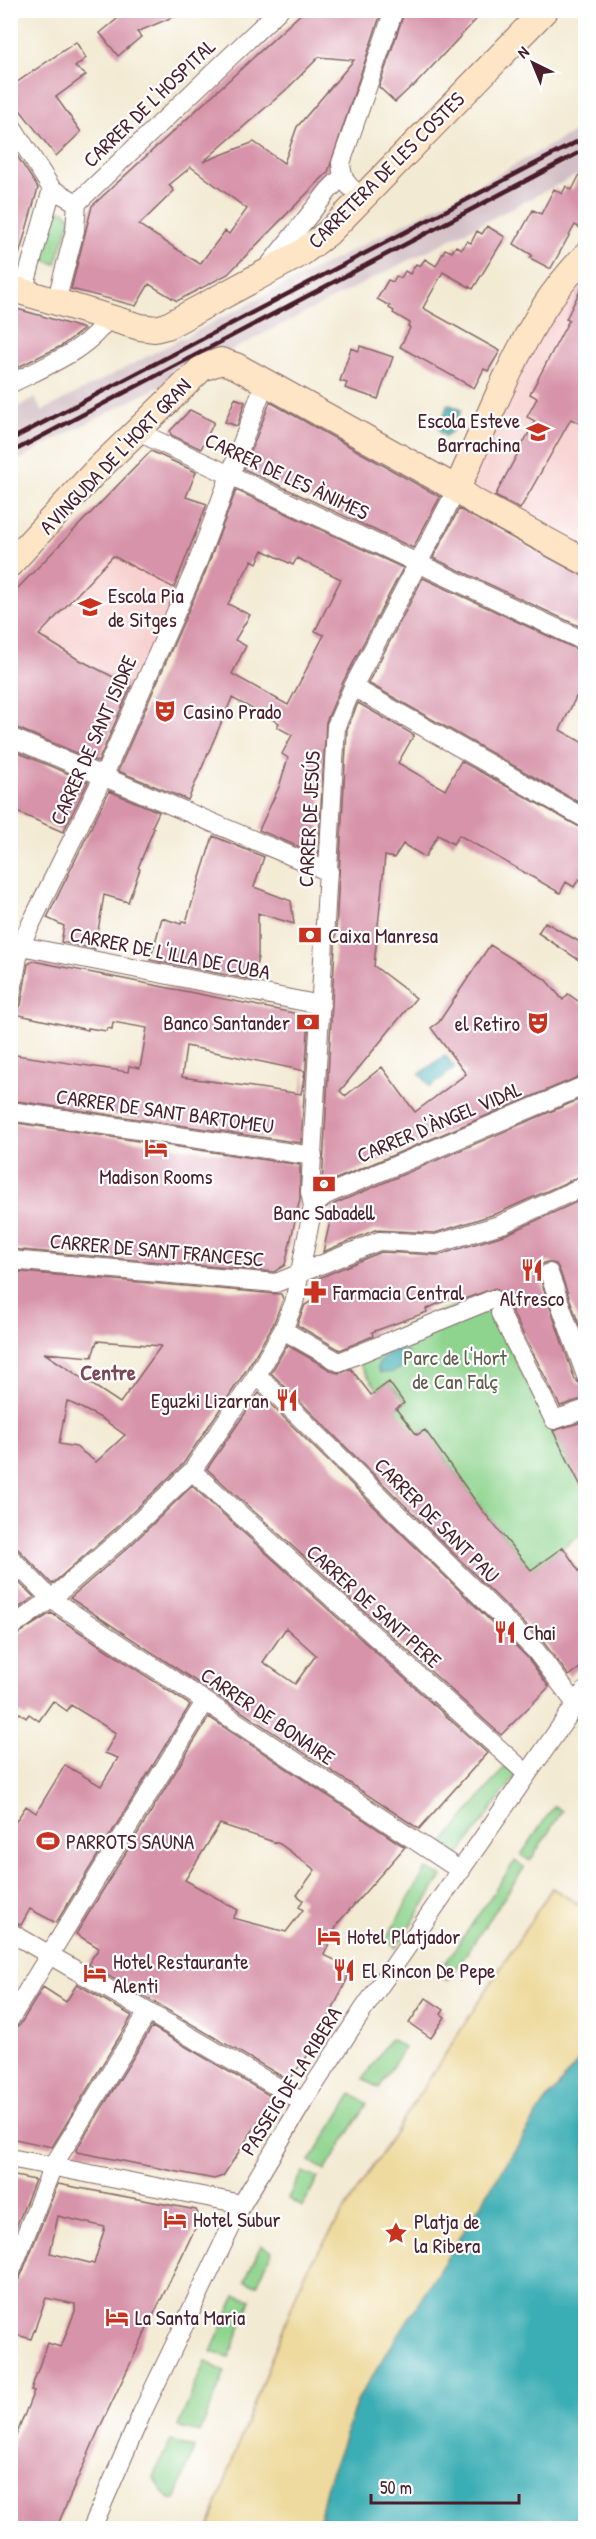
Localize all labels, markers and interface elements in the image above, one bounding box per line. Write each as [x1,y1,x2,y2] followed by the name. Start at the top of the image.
[76,32,222,174] street label: CARRER DE L'HOSPITAL
[503,33,563,93] north arrow
[512,41,534,63] text: N
[301,85,471,255] street label: CARRETERA DE LES COSTES
[33,372,197,540] street label: AVINGUDA DE L'HORT GRAN
[418,406,520,459] place label: Escola Esteve Barrachina
[525,419,551,445] school or university icon: Escola Esteve Barrachina
[200,425,374,527] street label: CARRER DE LES ÀNIMES
[108,581,184,634] place label: Escola Pia de Sitges
[77,594,103,620] school or university icon: Escola Pia de Sitges
[43,651,143,829] street label: CARRER DE SANT ISIDRE
[183,697,281,726] place label: Casino Prado
[152,698,178,724] theatre icon: Casino Prado
[291,750,327,888] street label: CARRER DE JESÚS
[67,919,273,987] street label: CARRER DE L'ILLA DE CUBA
[328,921,438,950] place label: Caixa Manresa
[297,922,323,948] bank icon: Caixa Manresa
[163,1008,290,1037] place label: Banco Santander
[295,1009,321,1035] bank icon: Banco Santander
[455,1009,520,1038] place label: el Retiro
[525,1010,551,1036] theatre icon: el Retiro
[352,1074,526,1170] street label: CARRER D'ÀNGEL VIDAL
[54,1081,276,1141] street label: CARRER DE SANT BARTOMEU
[143,1135,169,1161] hotel icon: Madison Rooms
[99,1162,213,1191] place label: Madison Rooms
[311,1171,337,1197] bank icon: Banc Sabadell
[273,1198,376,1227] place label: Banc Sabadell
[49,1226,265,1274] street label: CARRER DE SANT FRANCESC
[519,1257,545,1283] restaurant icon: Alfresco
[332,1278,465,1307] place label: Farmacia Central
[302,1279,328,1305] pharmacy icon: Farmacia Central
[500,1284,564,1313] place label: Alfresco
[403,1343,507,1396] park label: Parc de l'Hort de Can Falç
[80,1357,136,1387] district label: Centre
[151,1386,269,1415] place label: Eguzki Lizarran
[274,1387,300,1413] restaurant icon: Eguzki Lizarran
[368,1451,506,1589] street label: CARRER DE SANT PAU
[300,1538,448,1674] street label: CARRER DE SANT PERE
[523,1618,556,1647] place label: Chai
[492,1619,518,1645] restaurant icon: Chai
[195,1660,341,1772] street label: CARRER DE BONAIRE
[66,1827,194,1856] place label: PARROTS SAUNA
[35,1828,61,1854] sports icon: PARROTS SAUNA
[347,1922,460,1951] place label: Hotel Platjador
[316,1923,342,1949] hotel icon: Hotel Platjador
[113,1947,249,2000] place label: Hotel Restaurante Alenti
[362,1956,495,1985] place label: El Rincon De Pepe
[331,1957,357,1983] restaurant icon: El Rincon De Pepe
[82,1960,108,1986] hotel icon: Hotel Restaurante Alenti
[234,2001,348,2161] street label: PASSEIG DE LA RIBERA
[193,2205,280,2234] place label: Hotel Subur
[162,2206,188,2232] hotel icon: Hotel Subur
[414,2207,480,2260] place label: Platja de la Ribera
[383,2220,409,2246] place icon: Platja de la Ribera
[135,2303,245,2332] place label: La Santa Maria
[104,2304,130,2330] hotel icon: La Santa Maria
[371,2467,520,2505] scale bar
[380,2475,412,2500] text: 50 m

